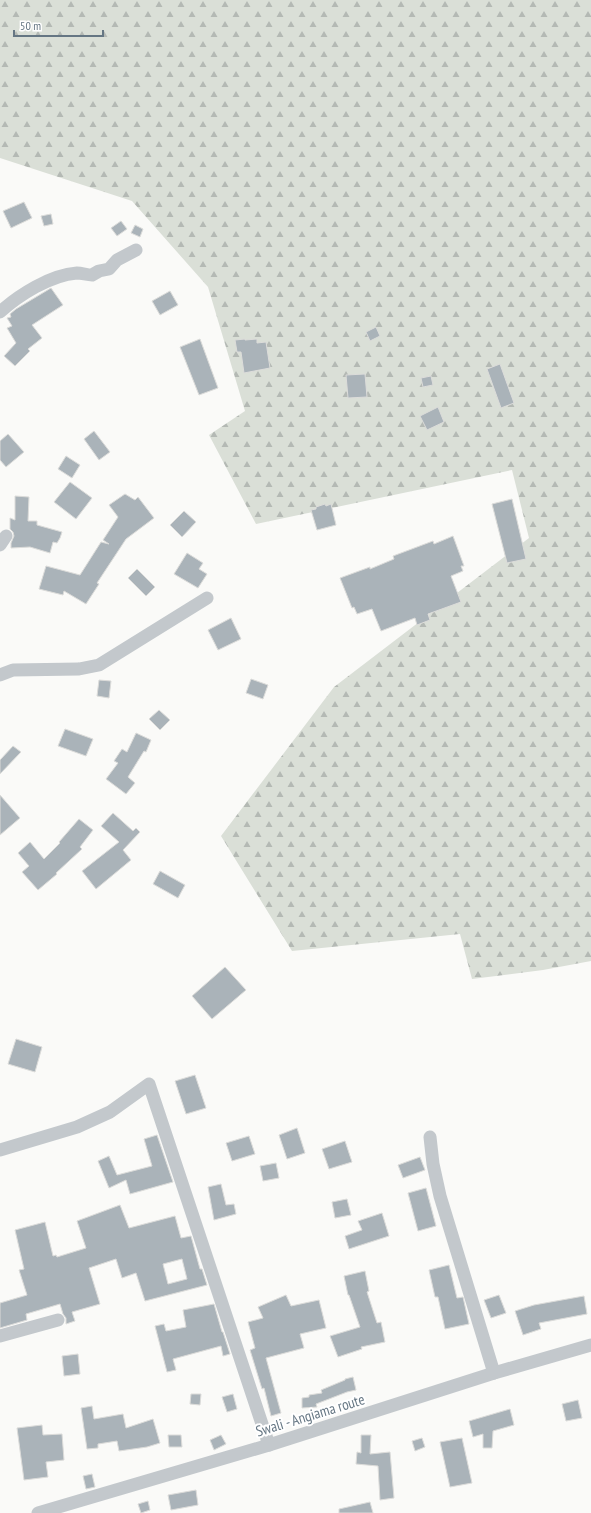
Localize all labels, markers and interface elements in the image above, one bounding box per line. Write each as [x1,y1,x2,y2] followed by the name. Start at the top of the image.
[14,12,103,38] scale bar
[20,18,41,33] text: 50 m
[253,1389,367,1441] street label: Swali - Angiama route

